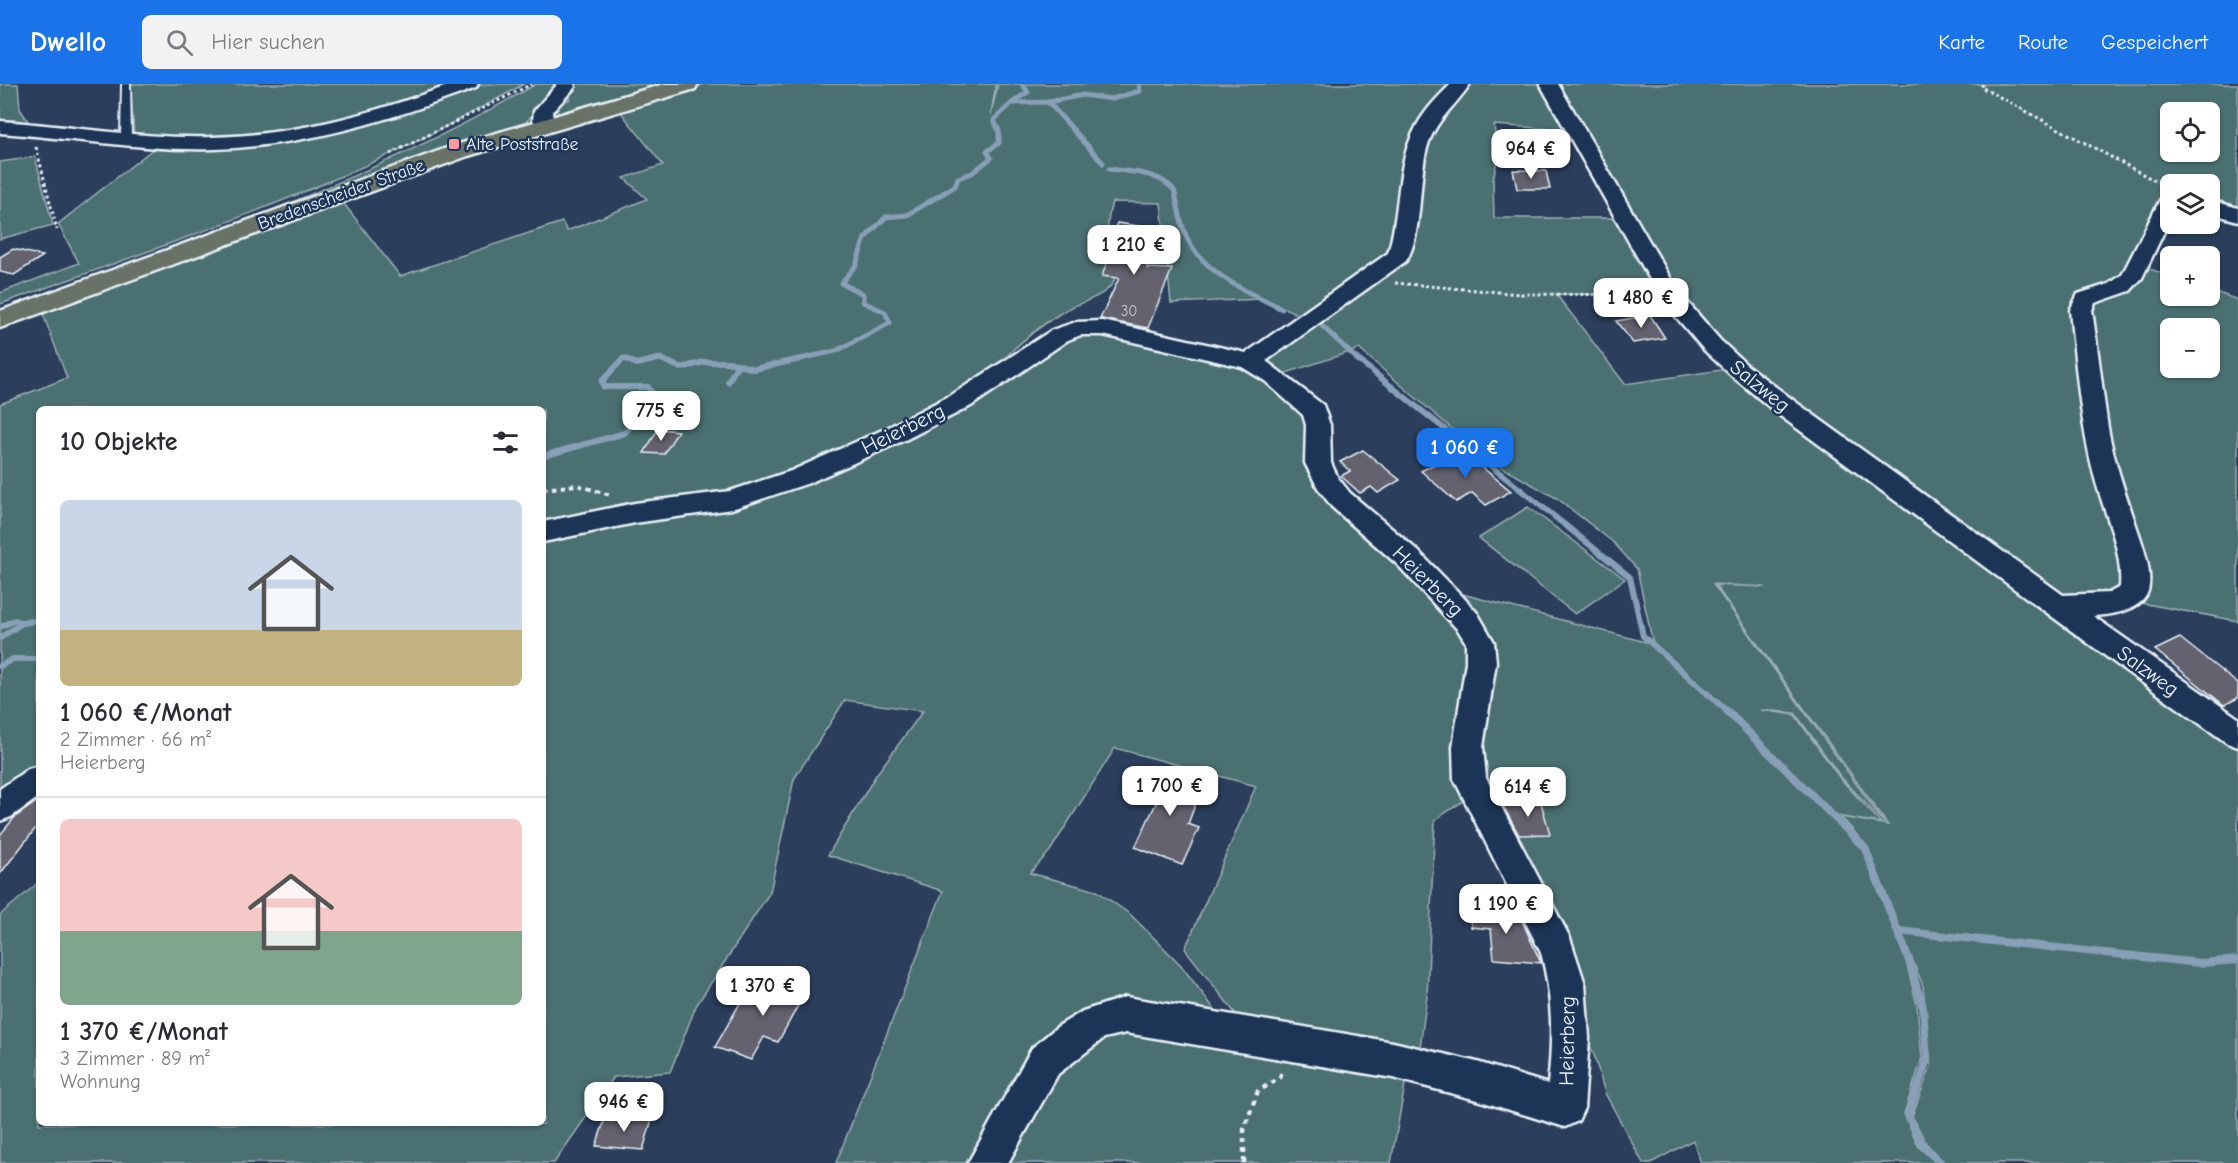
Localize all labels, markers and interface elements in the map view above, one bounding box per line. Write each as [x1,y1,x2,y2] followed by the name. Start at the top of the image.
[142,15,562,69] search box
[30,26,106,58] text: Dwello
[163,26,196,59] icon: search
[211,29,325,55] text: Hier suchen
[1938,30,1985,54] text: Karte
[2018,30,2068,54] text: Route
[2101,30,2208,54] text: Gespeichert
[2160,102,2220,378] map controls
[2160,102,2220,162] button: locate
[1489,129,1573,180] pin: 964 €
[466,134,579,155] place label: Alte Poststraße
[447,137,461,151] marker: Alte Poststraße
[1505,137,1557,160] text: 964 €
[255,155,427,234] street label: Bredenscheider Straße
[2160,174,2220,234] button: layers
[1079,225,1189,276] pin: 1 210 €
[1101,233,1167,256] text: 1 210 €
[2160,246,2220,306] button: +
[1586,278,1696,329] pin: 1 480 €
[1608,286,1674,309] text: 1 480 €
[1121,302,1137,320] house number: 30
[2160,318,2220,378] button: −
[1725,355,1795,417] street label: Salzweg
[619,391,703,442] pin: 775 €
[636,399,686,422] text: 775 €
[857,399,949,459] street label: Heierberg
[489,426,522,459] icon: filters
[60,427,177,457] text: 10 Objekte
[1410,428,1520,479] pin: 1 060 €
[1430,436,1500,459] text: 1 060 €
[237,539,345,647] icon: home
[1388,541,1468,621] street label: Heierberg
[2113,641,2183,701] street label: Salzweg
[60,698,232,728] text: 1 060 €/Monat
[60,728,211,751] text: 2 Zimmer · 66 m²
[60,751,146,774] text: Heierberg
[1115,766,1225,817] pin: 1 700 €
[1486,767,1570,818] pin: 614 €
[1136,774,1204,797] text: 1 700 €
[1504,775,1552,798] text: 614 €
[237,858,345,966] icon: home
[1451,884,1561,935] pin: 1 190 €
[1473,892,1539,915] text: 1 190 €
[708,966,818,1017] pin: 1 370 €
[730,974,796,997] text: 1 370 €
[1554,996,1580,1086] street label: Heierberg
[60,1017,228,1047] text: 1 370 €/Monat
[60,1047,210,1070] text: 3 Zimmer · 89 m²
[60,1070,141,1093] text: Wohnung
[582,1082,666,1133] pin: 946 €
[598,1090,650,1113] text: 946 €

